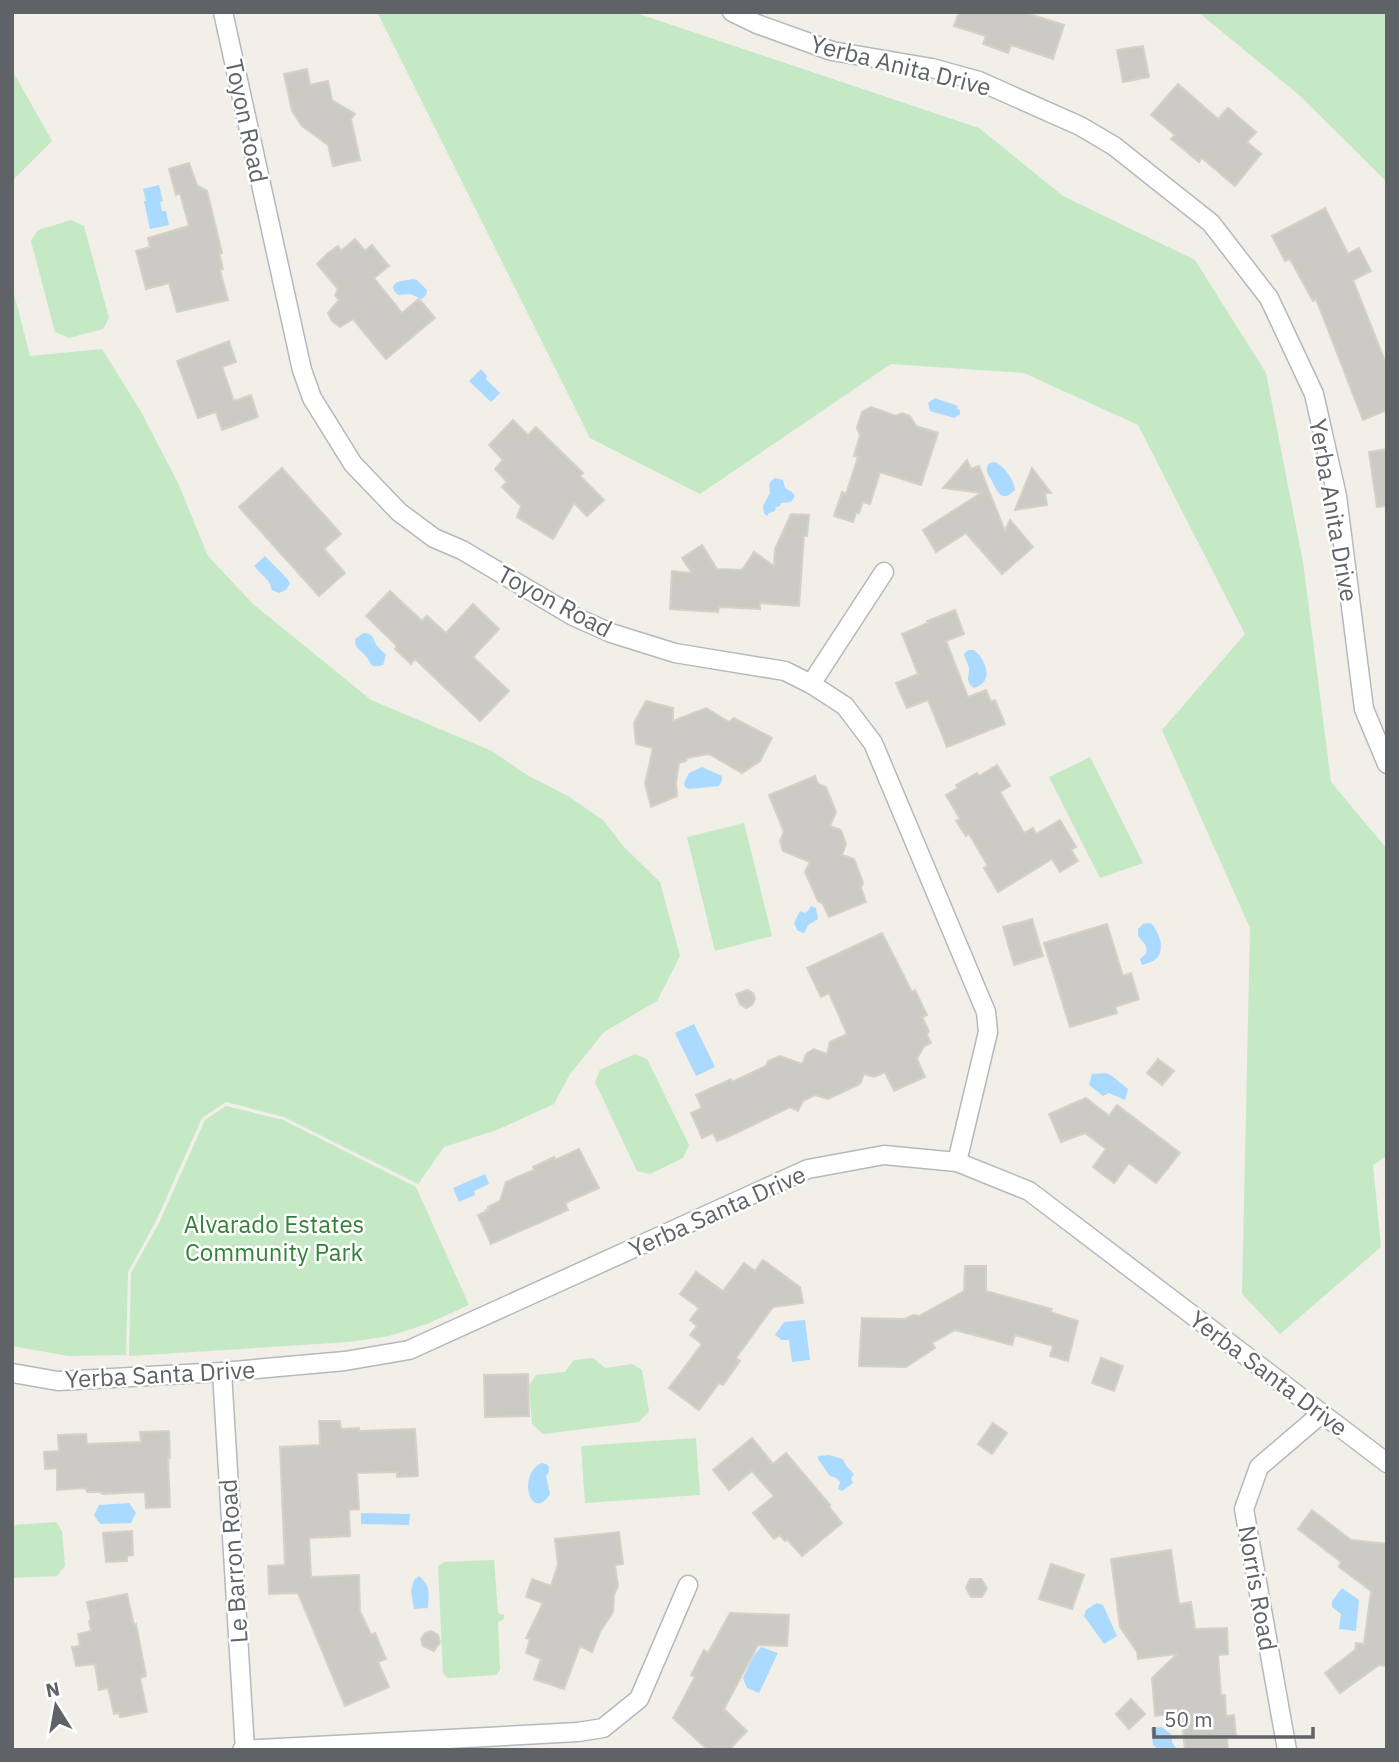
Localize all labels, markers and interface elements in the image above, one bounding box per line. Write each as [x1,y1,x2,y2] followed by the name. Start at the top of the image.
[807,27,995,103] street label: Yerba Anita Drive
[218,56,276,186] street label: Toyon Road
[1302,416,1366,604] street label: Yerba Anita Drive
[492,557,618,645] street label: Toyon Road
[624,1158,810,1264] street label: Yerba Santa Drive
[184,1208,364,1268] park label: Alvarado Estates Community Park
[1183,1303,1355,1443] street label: Yerba Santa Drive
[64,1353,256,1395] street label: Yerba Santa Drive
[211,1478,255,1644] street label: Le Barron Road
[1231,1523,1285,1653] street label: Norris Road
[21,1671,91,1741] north arrow
[44,1676,62,1702] text: N
[1154,1696,1313,1740] scale bar
[1164,1705,1213,1733] text: 50 m

